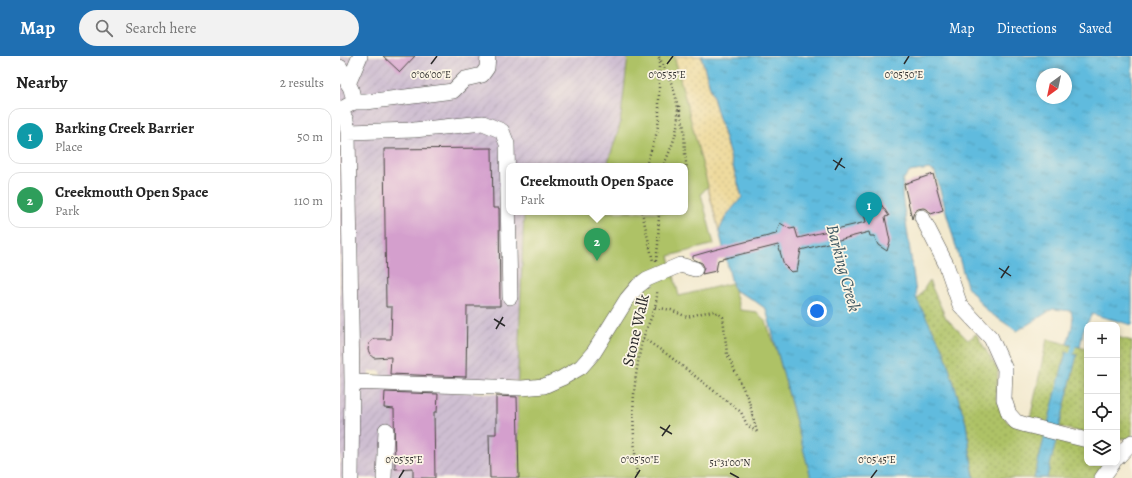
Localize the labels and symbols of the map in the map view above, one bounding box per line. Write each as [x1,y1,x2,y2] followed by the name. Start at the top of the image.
[411,68,451,81] text: 0°06'00"E
[648,68,686,81] text: 0°05'55"E
[885,68,923,81] text: 0°05'50"E
[1036,68,1072,104] north arrow
[856,192,882,225] pin: 1
[821,222,866,315] water label: Barking Creek
[584,228,610,261] pin: 2
[617,292,655,369] street label: Stone Walk
[807,301,827,321] your location
[385,453,423,466] text: 0°05'55"E
[621,453,659,466] text: 0°05'50"E
[858,453,896,466] text: 0°05'45"E
[710,456,750,469] text: 51°31'00"N

